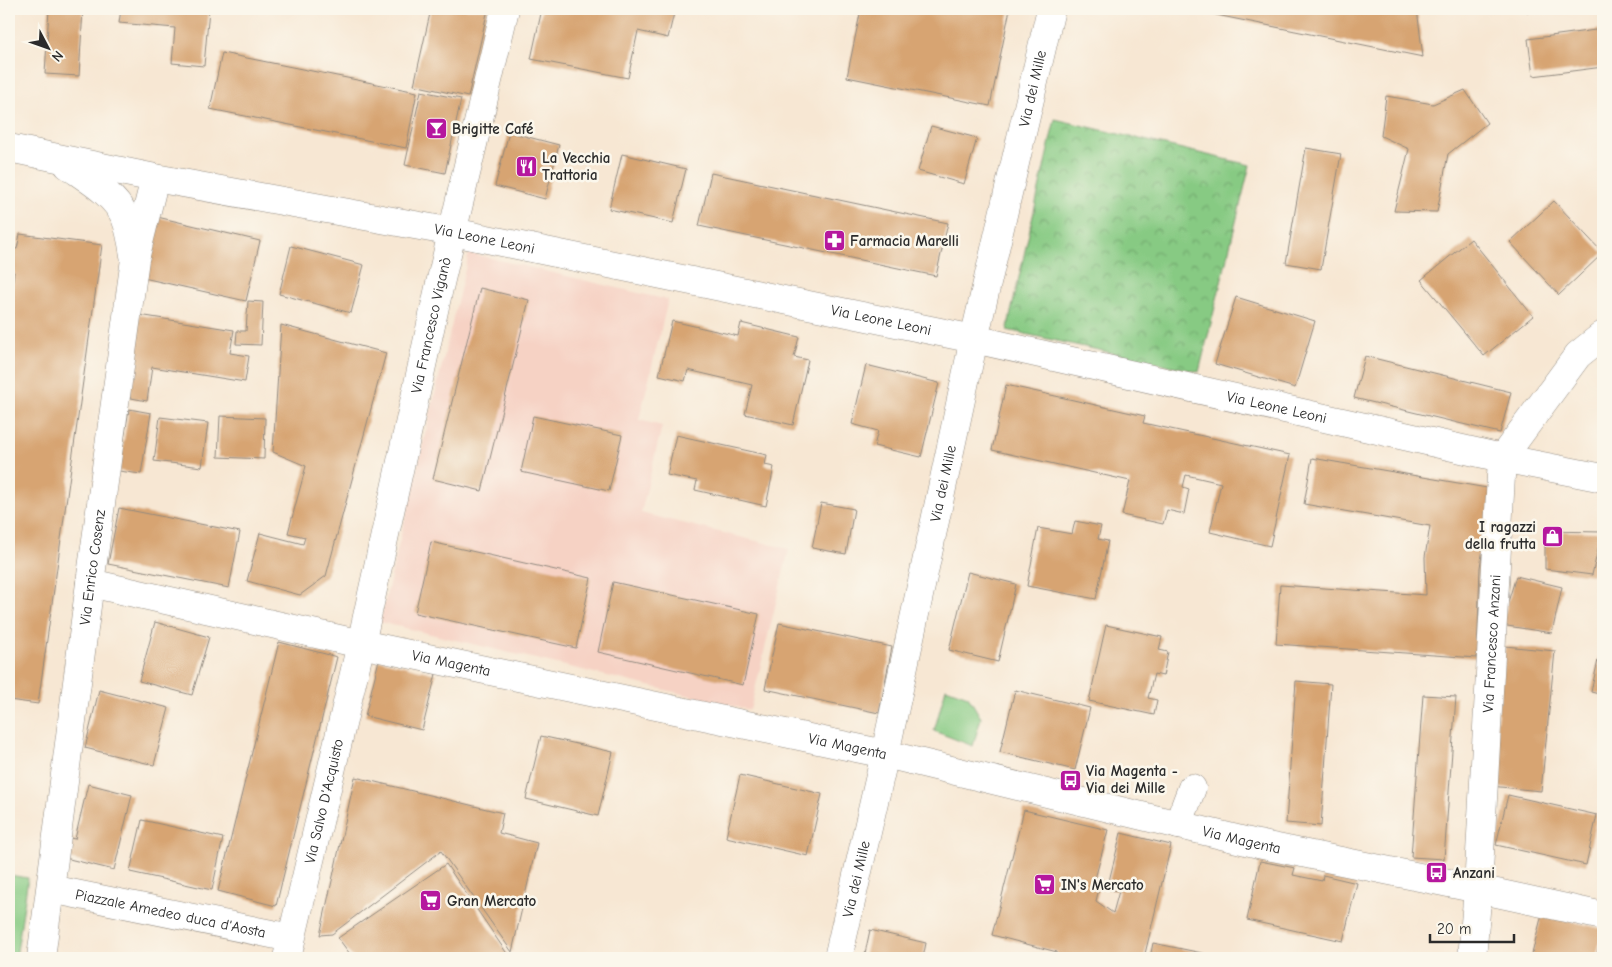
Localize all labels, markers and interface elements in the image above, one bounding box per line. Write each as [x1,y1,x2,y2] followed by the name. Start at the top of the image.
[22,22,72,72] north arrow
[48,47,67,65] text: N
[1015,48,1050,129] street label: Via dei Mille
[424,117,448,141] bar icon: Brigitte Café
[452,120,533,138] place label: Brigitte Café
[542,149,610,184] place label: La Vecchia Trattoria
[514,155,538,179] restaurant icon: La Vecchia Trattoria
[433,220,536,258] street label: Via Leone Leoni
[822,229,846,253] pharmacy icon: Farmacia Marelli
[850,232,959,250] place label: Farmacia Marelli
[407,255,455,395] street label: Via Francesco Viganò
[829,301,933,339] street label: Via Leone Leoni
[1225,387,1328,427] street label: Via Leone Leoni
[926,443,960,524] street label: Via dei Mille
[76,508,109,626] street label: Via Enrico Cosenz
[1465,518,1536,553] place label: I ragazzi della frutta
[1540,524,1564,548] shop icon: I ragazzi della frutta
[1479,574,1504,713] street label: Via Francesco Anzani
[410,646,492,680] street label: Via Magenta
[807,729,889,763] street label: Via Magenta
[301,737,347,866] street label: Via Salvo D'Acquisto
[1086,762,1178,797] place label: Via Magenta - Via dei Mille
[1058,768,1082,792] bus stop icon: Via Magenta - Via dei Mille
[1201,822,1282,857] street label: Via Magenta
[839,838,874,919] street label: Via dei Mille
[1425,861,1449,885] bus stop icon: Anzani
[1453,864,1495,882] place label: Anzani
[1033,873,1057,897] supermarket icon: IN's Mercato
[1061,876,1144,894] place label: IN's Mercato
[74,885,267,942] street label: Piazzale Amedeo duca d'Aosta
[419,889,443,913] supermarket icon: Gran Mercato
[447,892,537,910] place label: Gran Mercato
[1430,912,1513,944] scale bar
[1437,920,1471,938] text: 20 m

